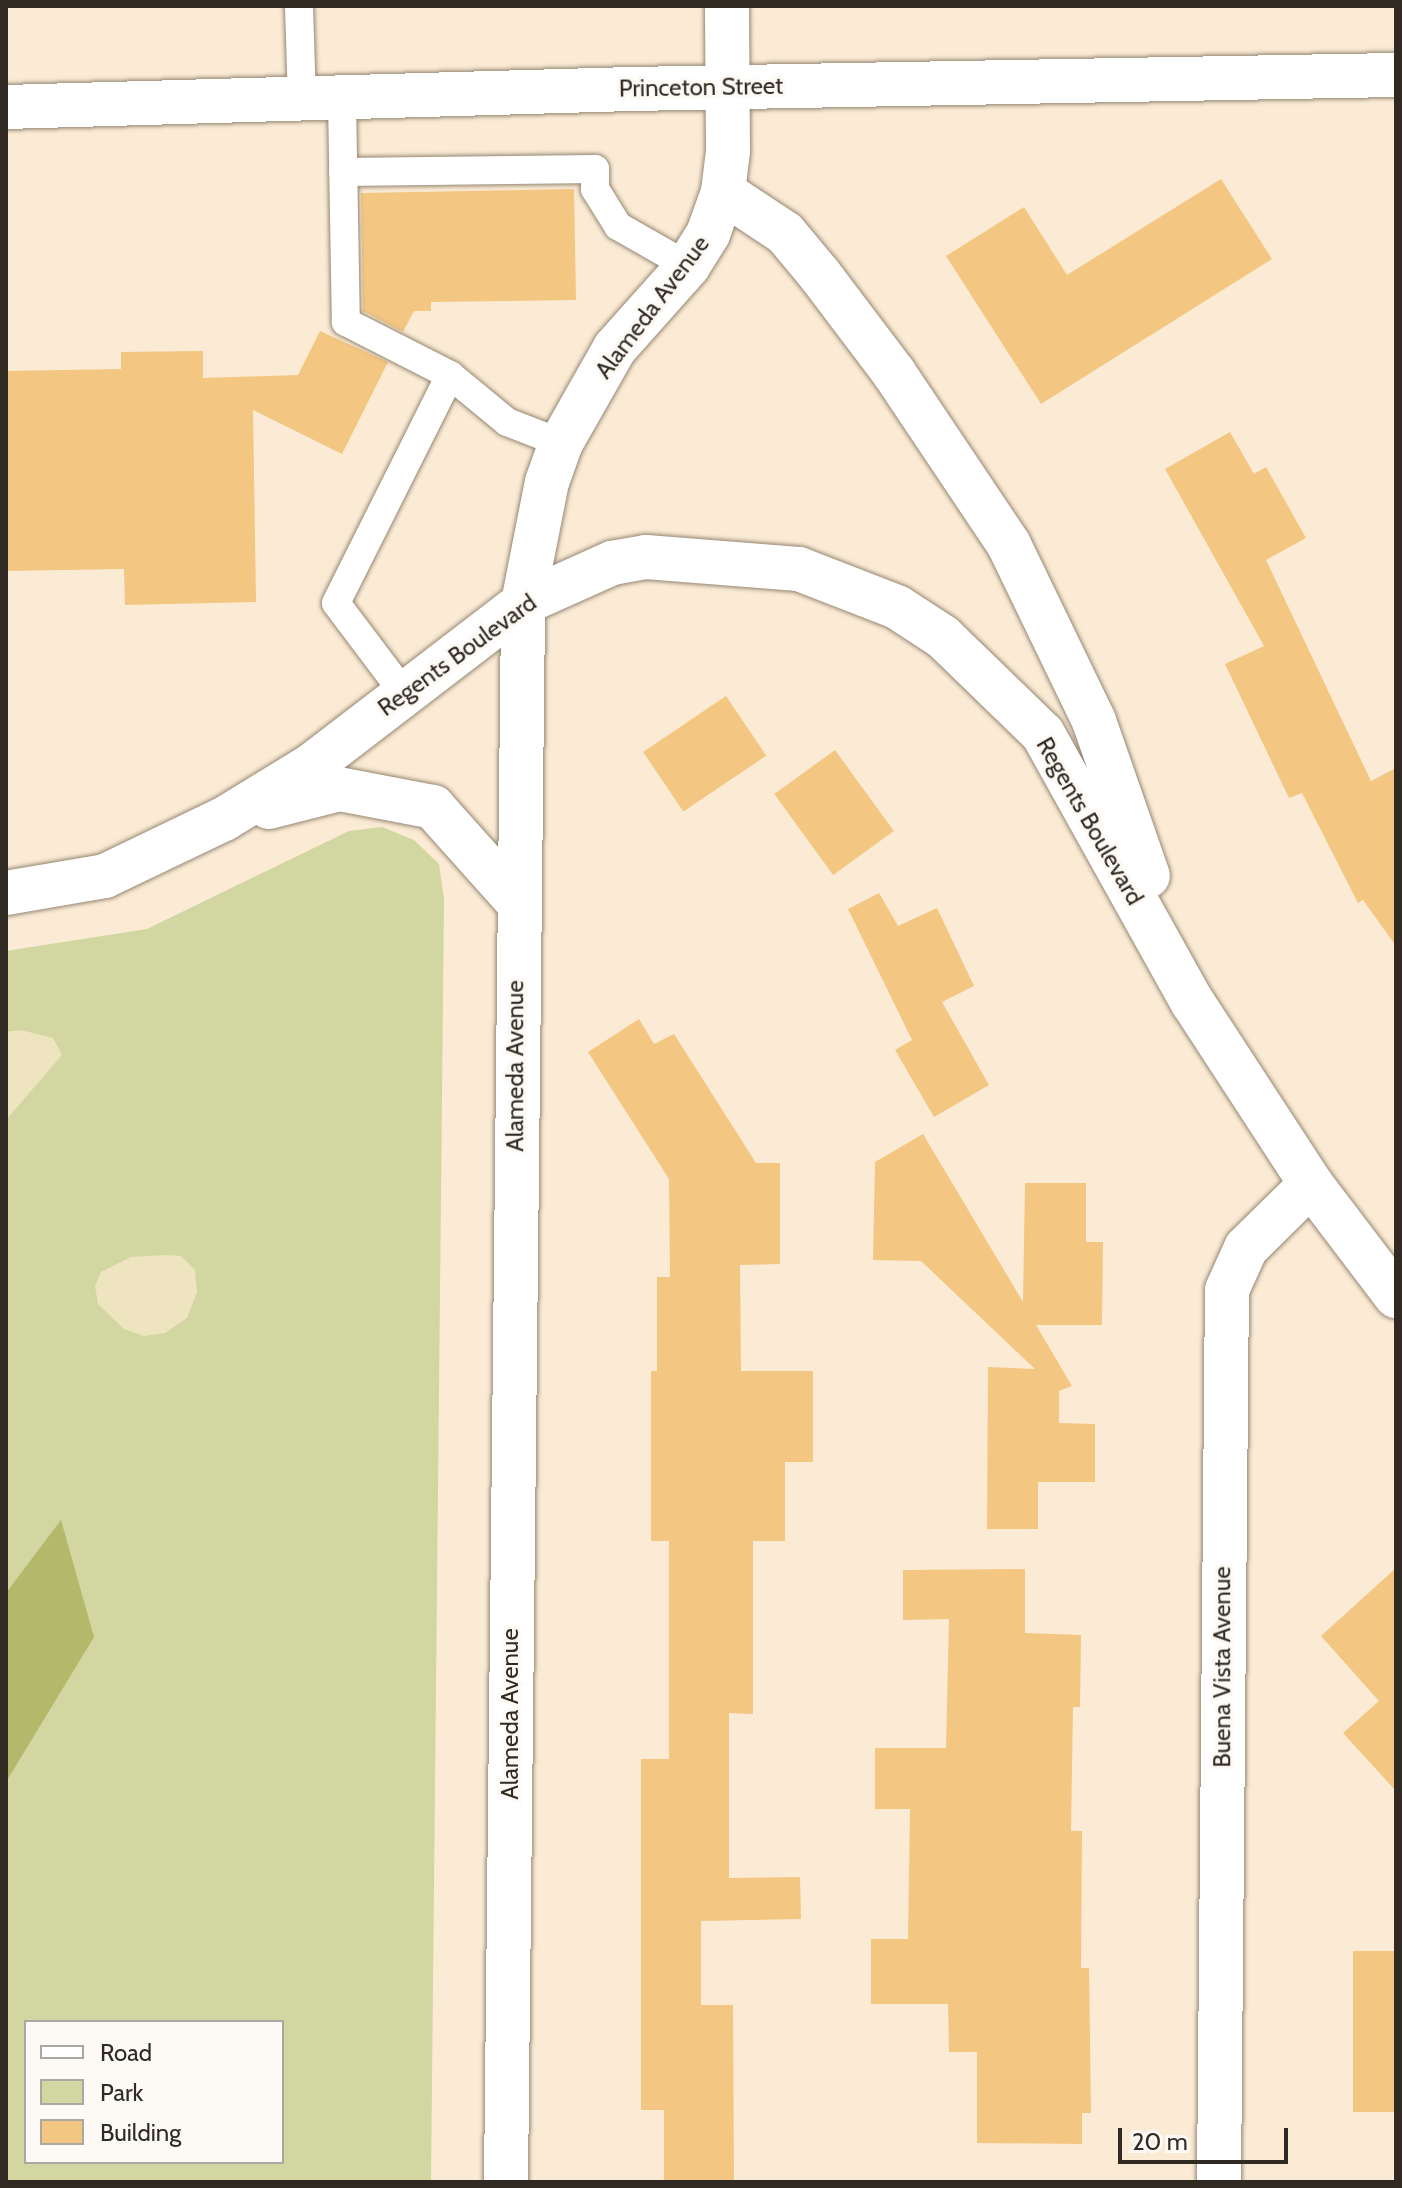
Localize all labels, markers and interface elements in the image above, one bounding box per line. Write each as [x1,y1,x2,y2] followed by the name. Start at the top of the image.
[619,71,783,103] street label: Princeton Street
[589,230,715,384] street label: Alameda Avenue
[372,588,542,722] street label: Regents Boulevard
[1030,732,1150,910] street label: Regents Boulevard
[501,980,529,1152] street label: Alameda Avenue
[1208,1566,1236,1768] street label: Buena Vista Avenue
[496,1628,524,1800] street label: Alameda Avenue
[24,2020,284,2164] legend
[100,2038,152,2067] text: Road
[100,2078,143,2107] text: Park
[1122,2112,1292,2162] scale bar
[100,2118,181,2147] text: Building
[1132,2127,1188,2156] text: 20 m

